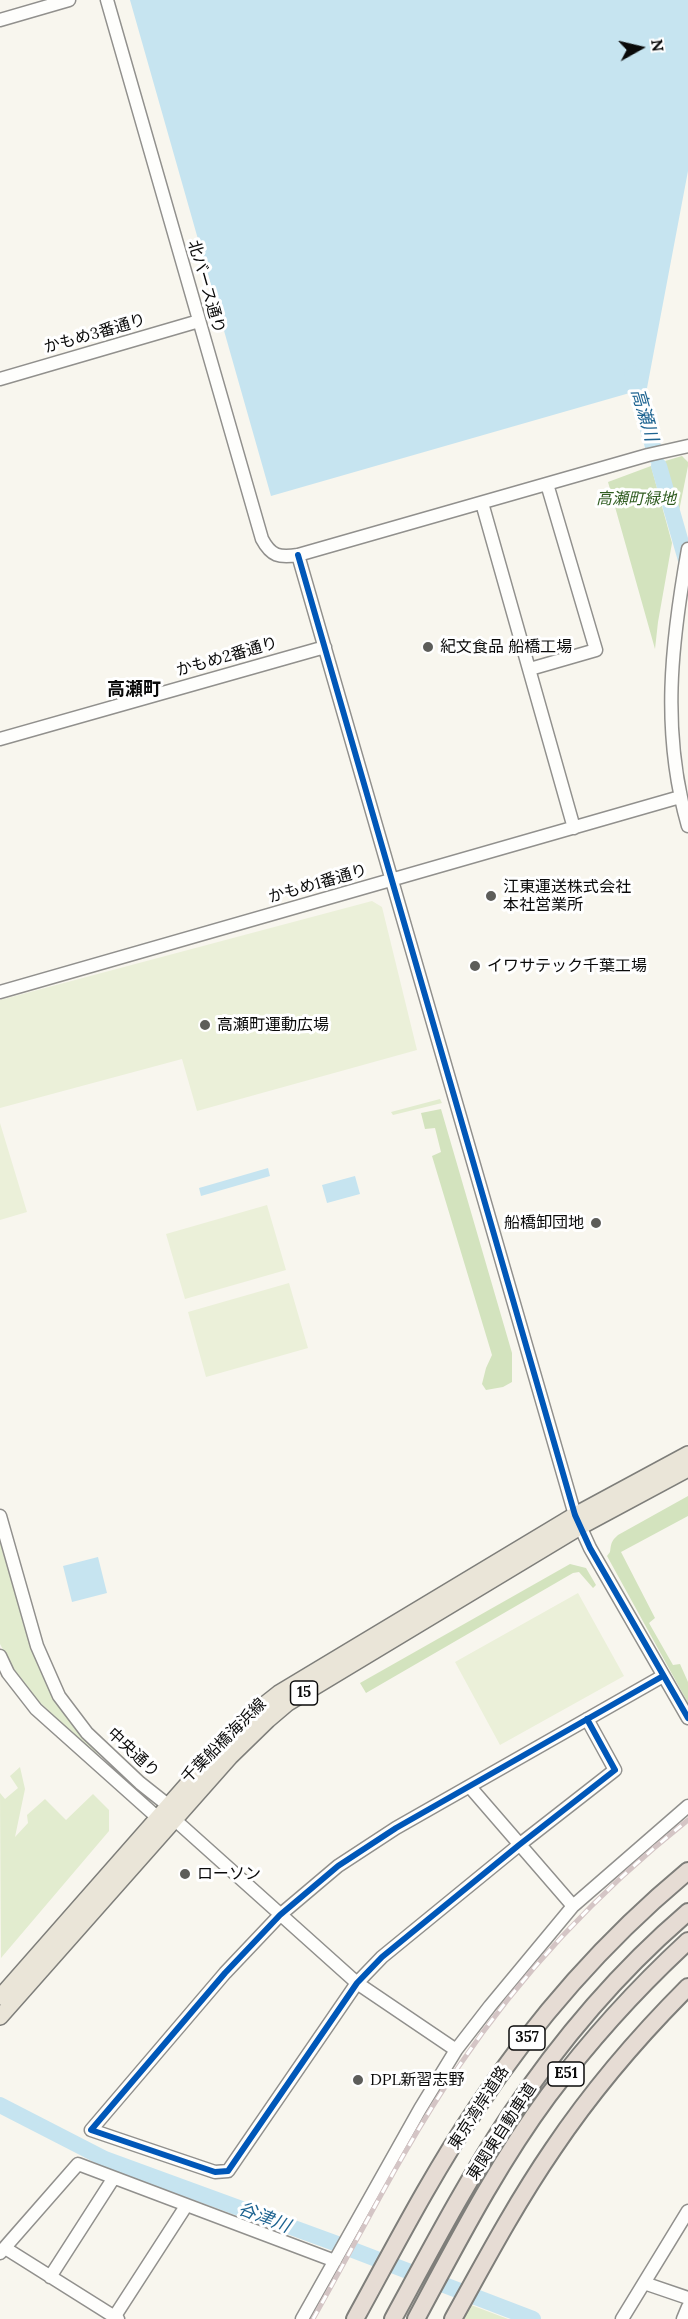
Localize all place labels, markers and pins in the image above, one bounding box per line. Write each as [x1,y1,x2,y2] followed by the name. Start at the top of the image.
[440,637,572,657] place label: 紀文食品 船橋工場
[421,640,435,654] marker: 紀文食品 船橋工場
[503,877,631,915] place label: 江東運送株式会社 本社営業所
[484,889,498,903] marker: 江東運送株式会社 本社営業所
[487,956,647,976] place label: イワサテック千葉工場
[468,959,482,973] marker: イワサテック千葉工場
[217,1015,329,1035] place label: 高瀬町運動広場
[198,1018,212,1032] marker: 高瀬町運動広場
[504,1213,584,1233] place label: 船橋卸団地
[589,1216,603,1230] marker: 船橋卸団地
[197,1864,261,1884] place label: ローソン
[178,1867,192,1881] marker: ローソン
[370,2070,465,2090] place label: DPL新習志野
[351,2073,365,2087] marker: DPL新習志野

